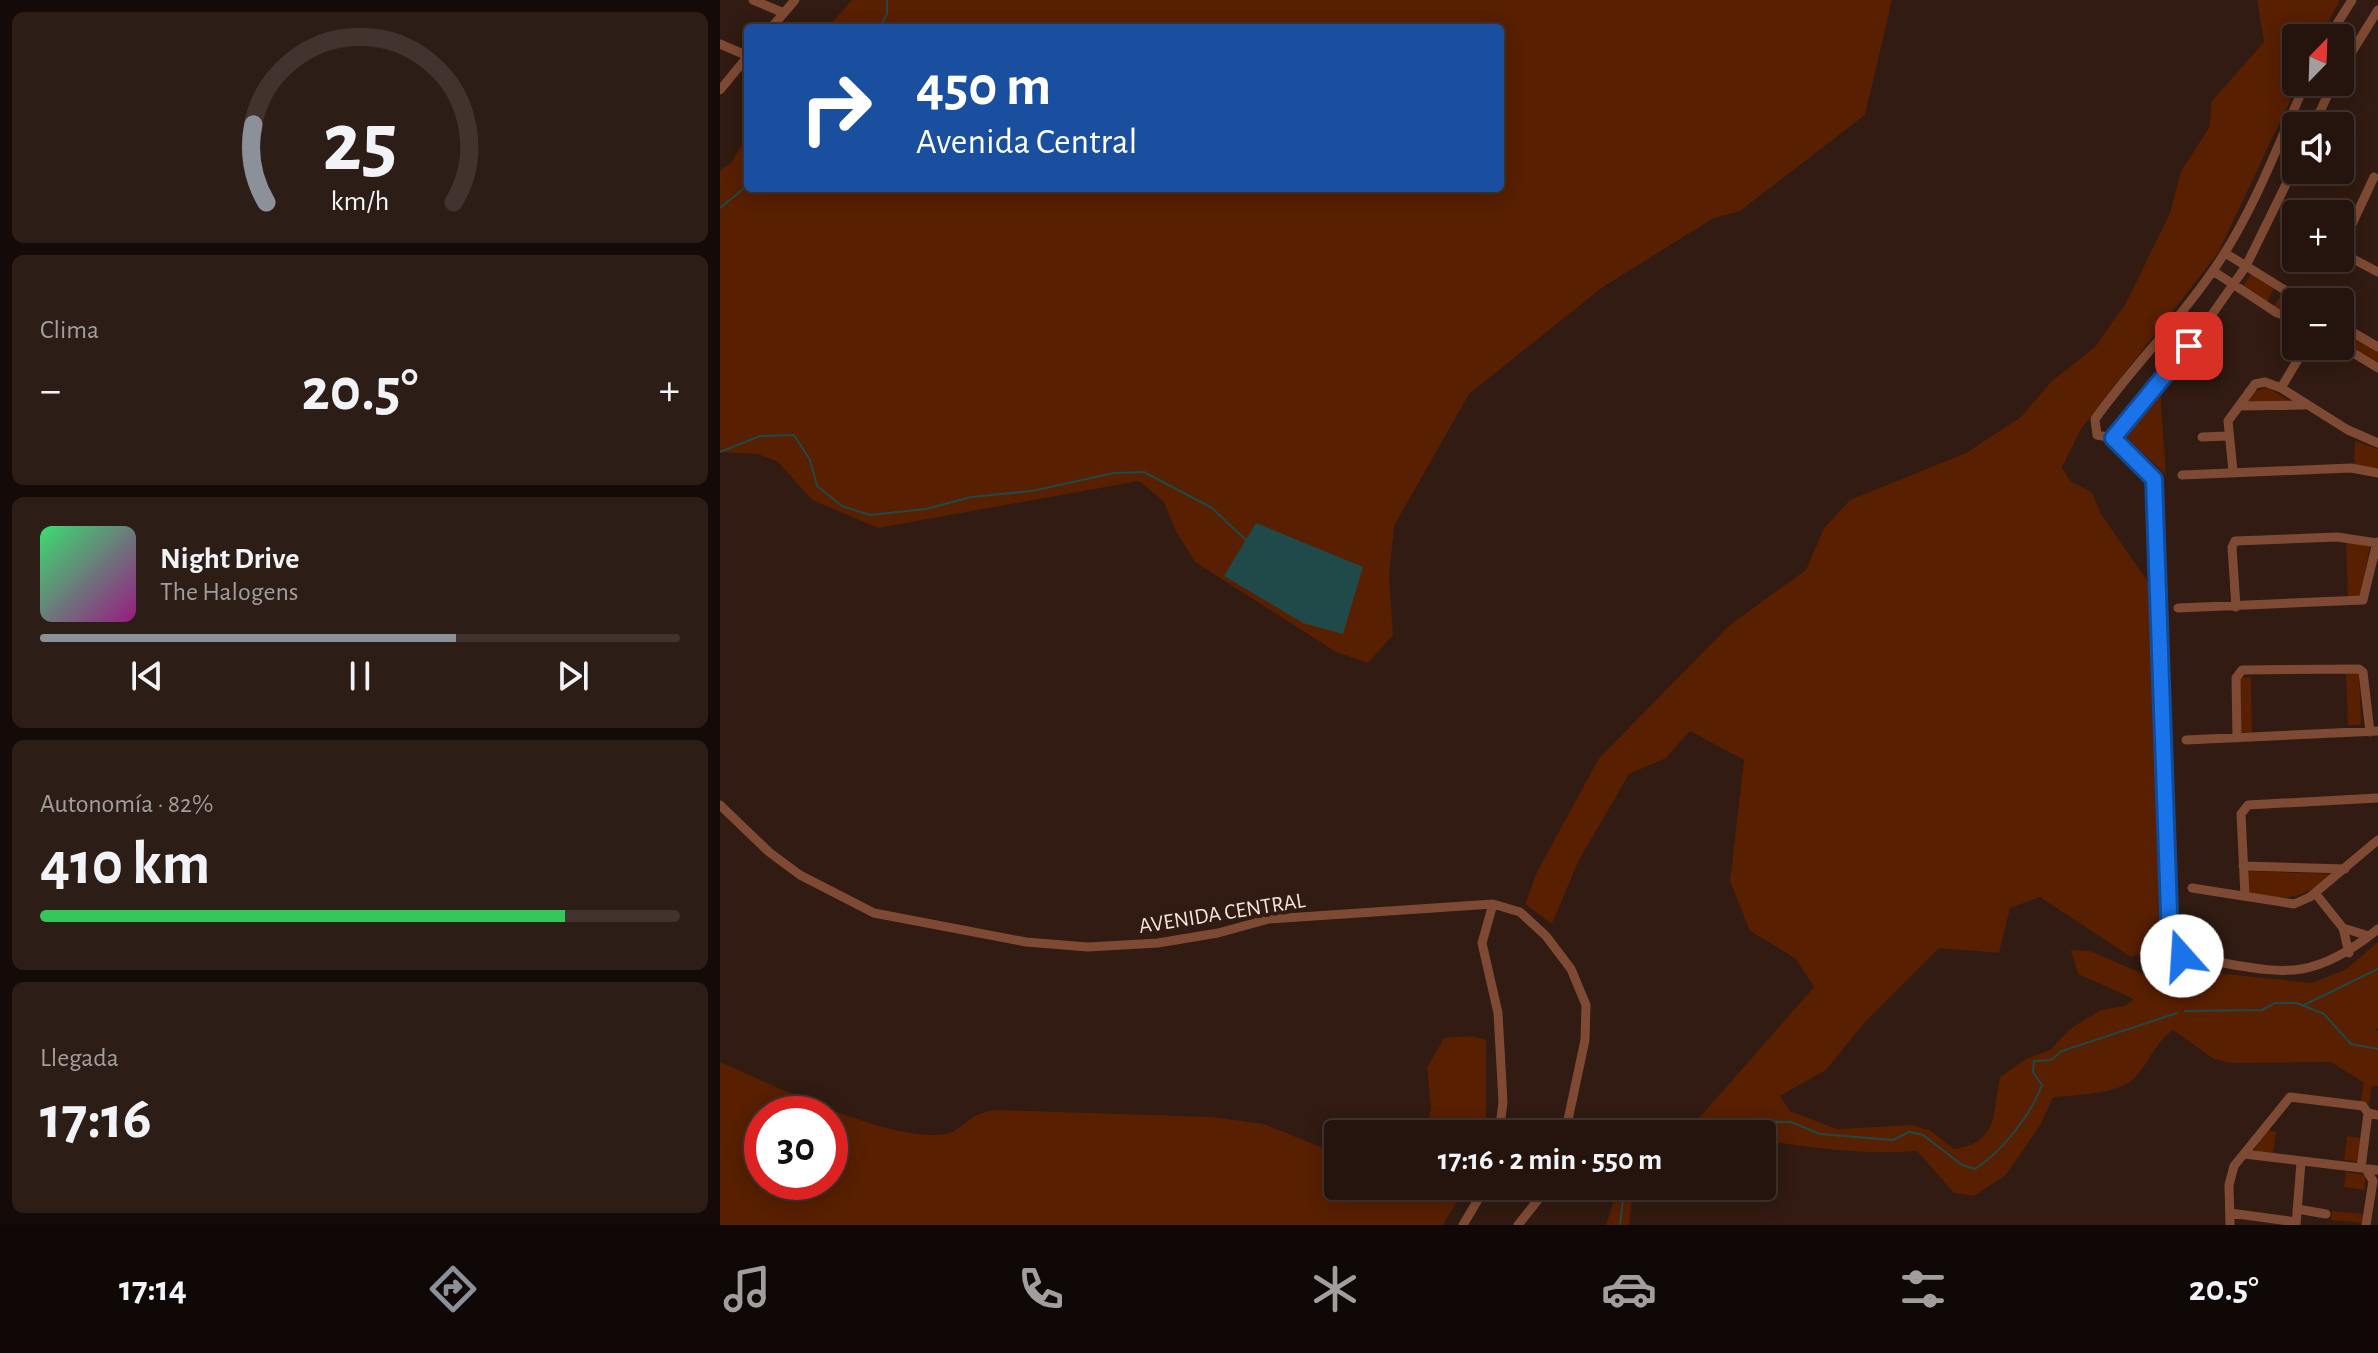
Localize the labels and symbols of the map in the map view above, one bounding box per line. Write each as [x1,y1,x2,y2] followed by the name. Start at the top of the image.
[2282,24,2354,96] north arrow
[2155,312,2223,380] pin
[1137,889,1308,937] street label: AVENIDA CENTRAL
[2140,914,2224,998] position arrow
[744,1096,848,1200] speed limit sign: 30

